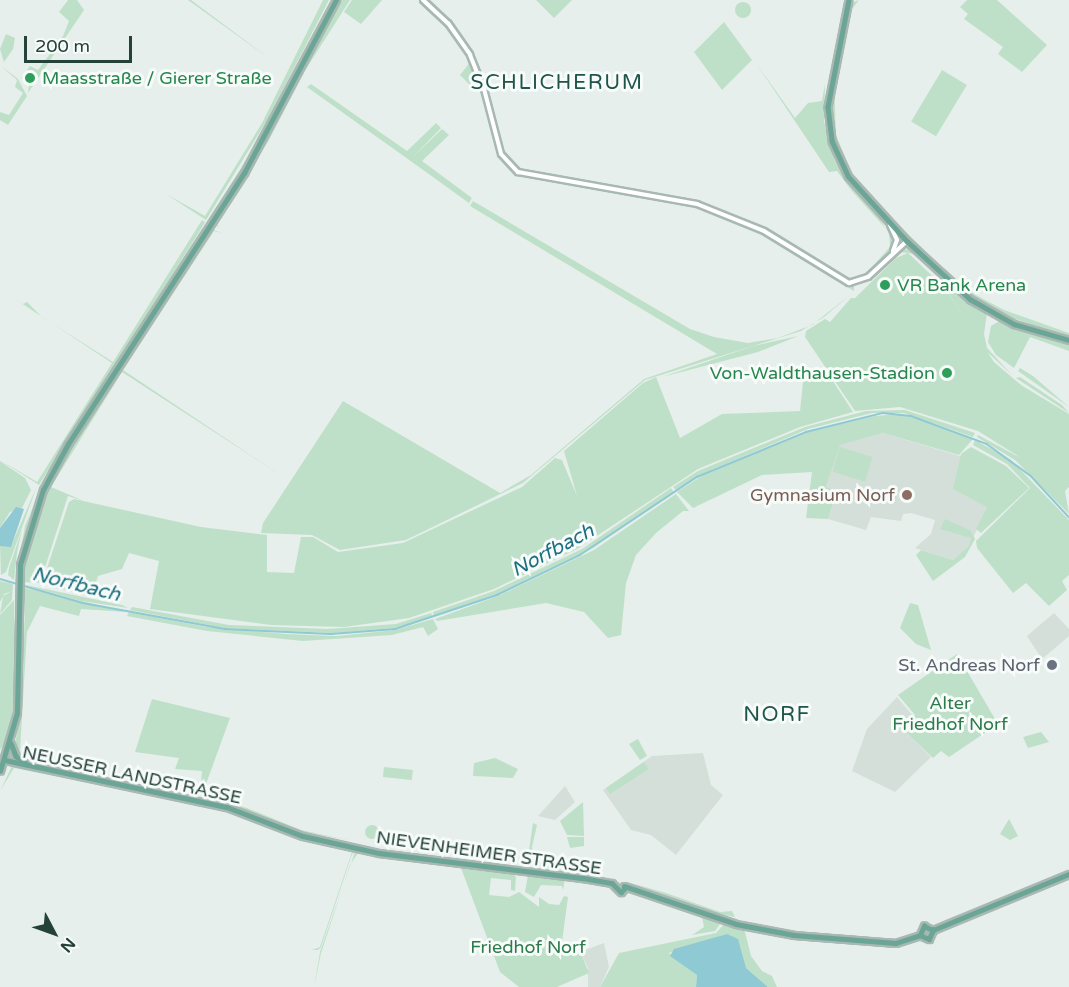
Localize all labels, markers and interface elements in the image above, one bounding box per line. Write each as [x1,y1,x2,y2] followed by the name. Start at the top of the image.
[27,24,135,62] scale bar
[35,35,90,57] text: 200 m
[42,67,272,89] place label: Maasstraße / Gierer Straße
[471,70,643,96] district label: SCHLICHERUM
[23,71,37,85] marker: Maasstraße / Gierer Straße
[897,274,1026,296] place label: VR Bank Arena
[878,278,892,292] marker: VR Bank Arena
[710,362,935,384] place label: Von-Waldthausen-Stadion
[940,366,954,380] marker: Von-Waldthausen-Stadion
[750,484,895,506] place label: Gymnasium Norf
[900,488,914,502] marker: Gymnasium Norf
[508,519,598,583] water label: Norfbach
[29,562,123,608] water label: Norfbach
[898,654,1040,676] place label: St. Andreas Norf
[1045,658,1059,672] marker: St. Andreas Norf
[892,693,1008,736] park label: Alter Friedhof Norf
[743,702,811,728] district label: NORF
[20,741,244,809] street label: NEUSSER LANDSTRASSE
[375,826,603,880] street label: NIEVENHEIMER STRASSE
[24,903,84,963] north arrow
[56,933,79,956] text: N
[470,936,586,958] park label: Friedhof Norf

